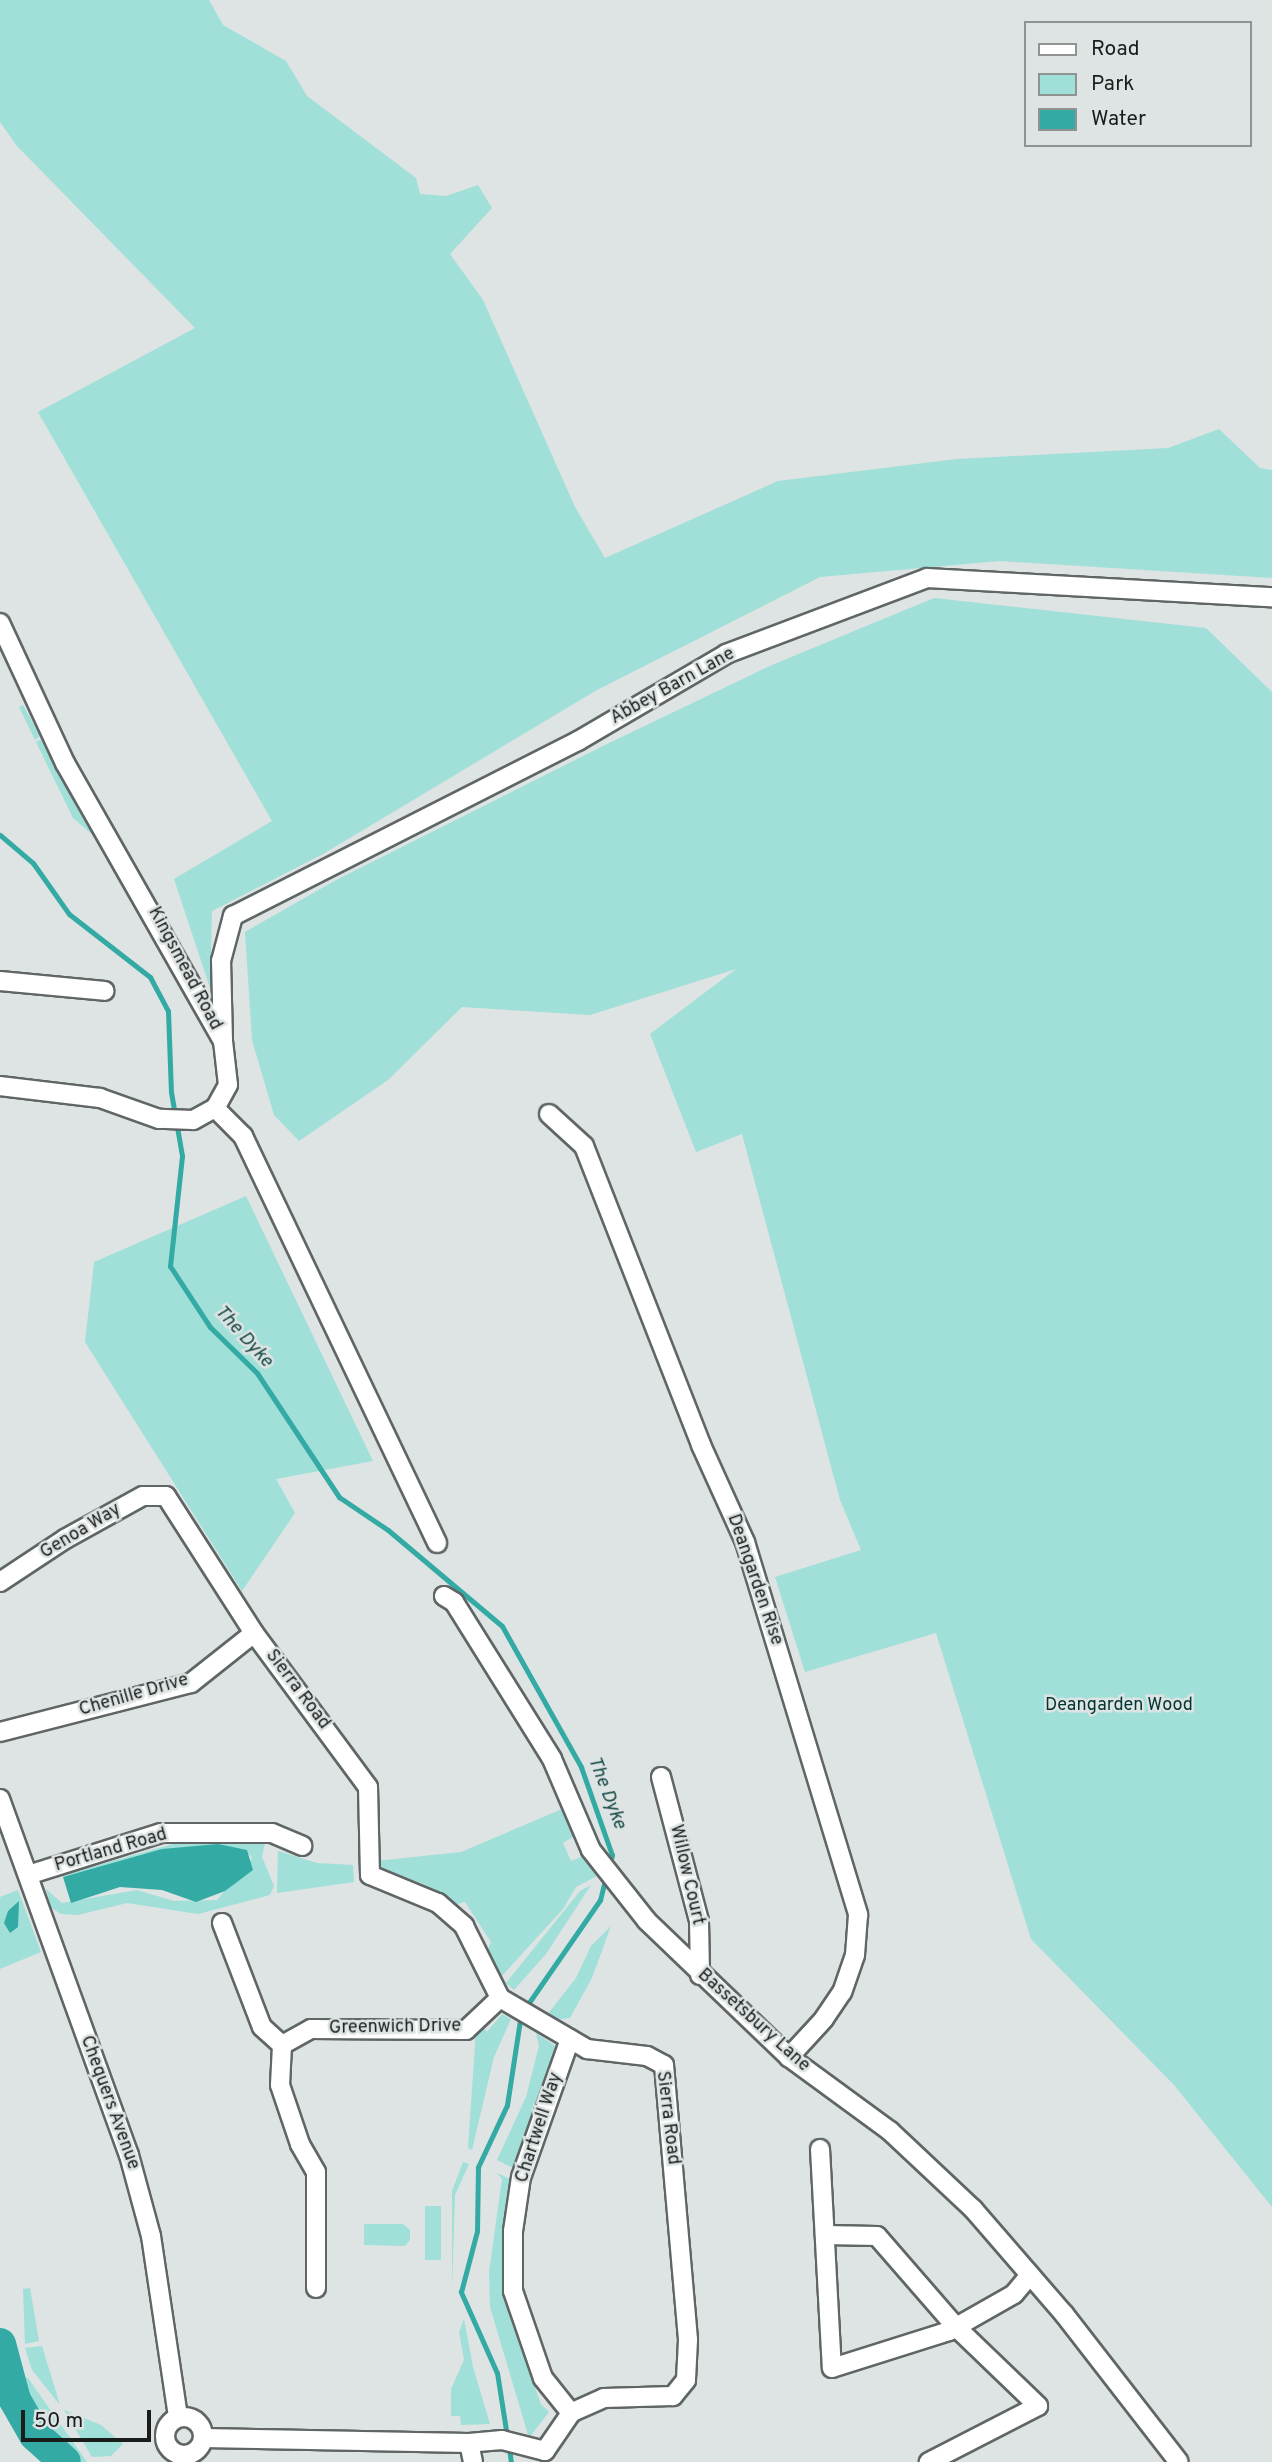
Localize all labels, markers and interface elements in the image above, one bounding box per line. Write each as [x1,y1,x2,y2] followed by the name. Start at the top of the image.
[1024,21,1251,147] legend
[1091,36,1140,63] text: Road
[1091,71,1134,98] text: Park
[1091,106,1146,133] text: Water
[607,644,739,730] street label: Abbey Barn Lane
[142,904,226,1034] street label: Kingsmead Road
[209,1301,277,1373] water label: The Dyke
[37,1499,125,1565] street label: Genoa Way
[721,1512,787,1648] street label: Deangarden Rise
[260,1646,334,1734] street label: Sierra Road
[77,1670,191,1722] street label: Chenille Drive
[1045,1695,1193,1717] park label: Deangarden Wood
[582,1753,630,1833] water label: The Dyke
[664,1823,708,1927] street label: Willow Court
[52,1825,170,1877] street label: Portland Road
[692,1965,814,2077] street label: Bassetsbury Lane
[329,2016,461,2040] street label: Greenwich Drive
[75,2033,143,2173] street label: Chequers Avenue
[512,2070,568,2186] street label: Chartwell Way
[651,2070,683,2166] street label: Sierra Road
[24,2396,154,2440] scale bar
[34,2408,83,2435] text: 50 m

